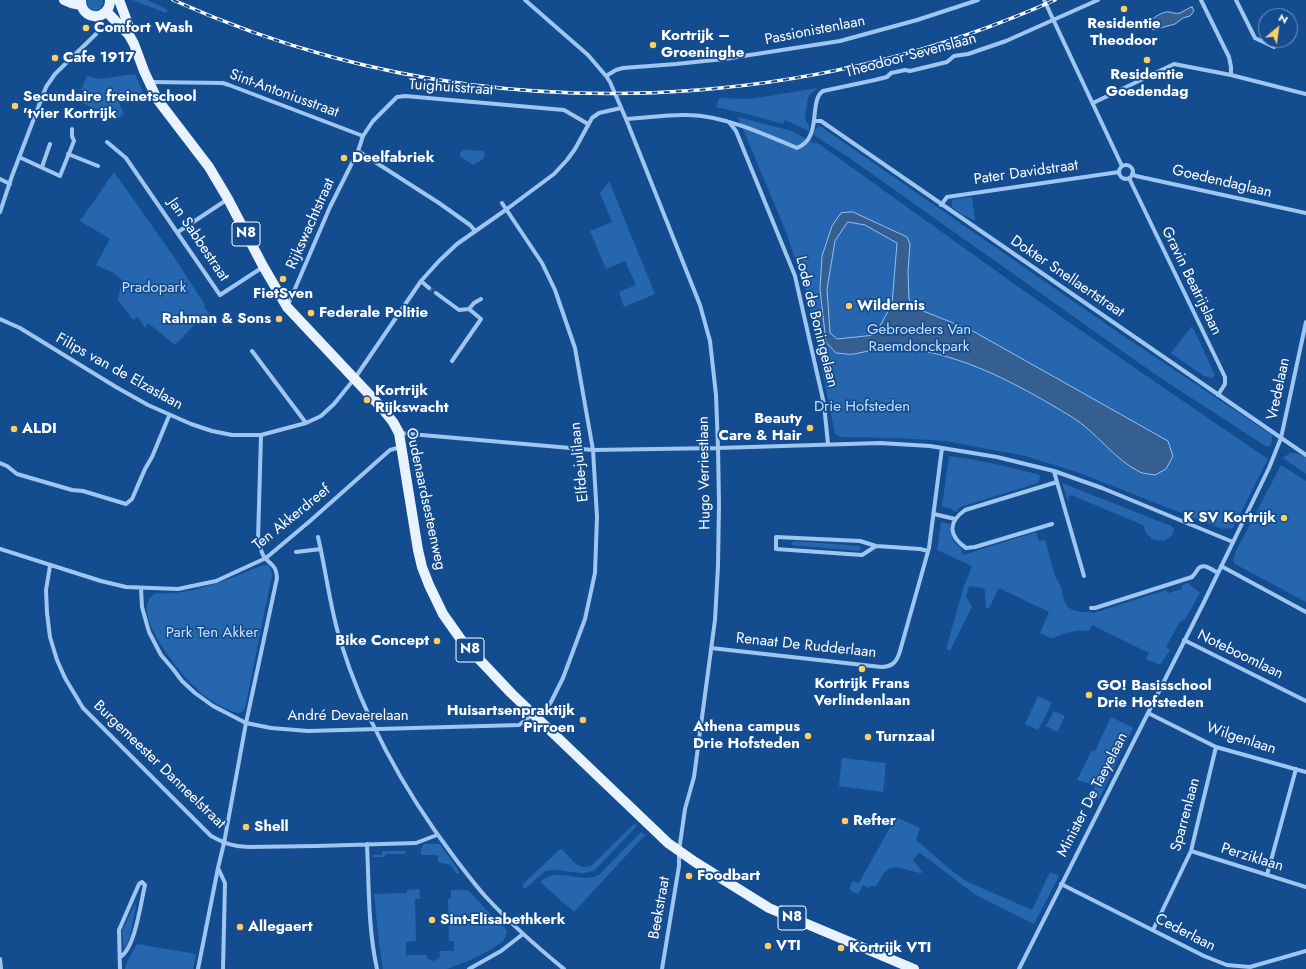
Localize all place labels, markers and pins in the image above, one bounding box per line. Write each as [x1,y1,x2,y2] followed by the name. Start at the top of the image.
[1119,4,1129,14] marker: Residentie Theodoor
[1087,15,1161,50] place label: Residentie Theodoor
[94,19,193,37] place label: Comfort Wash
[81,23,91,33] marker: Comfort Wash
[661,27,744,62] place label: Kortrijk – Groeninghe
[648,40,658,50] marker: Kortrijk – Groeninghe
[63,49,134,67] place label: Cafe 1917
[50,53,60,63] marker: Cafe 1917
[1142,55,1152,65] marker: Residentie Goedendag
[1106,66,1188,101] place label: Residentie Goedendag
[23,88,197,123] place label: Secundaire freinetschool 'tvier Kortrijk
[10,101,20,111] marker: Secundaire freinetschool 'tvier Kortrijk
[352,149,434,167] place label: Deelfabriek
[339,153,349,163] marker: Deelfabriek
[278,274,288,284] marker: FietSven
[253,285,313,303] place label: FietSven
[857,297,925,315] place label: Wildernis
[844,301,854,311] marker: Wildernis
[319,304,428,322] place label: Federale Politie
[306,308,316,318] marker: Federale Politie
[162,310,271,328] place label: Rahman & Sons
[274,314,284,324] marker: Rahman & Sons
[375,382,449,417] place label: Kortrijk Rijkswacht
[362,395,372,405] marker: Kortrijk Rijkswacht
[718,410,802,445] place label: Beauty Care & Hair
[22,420,57,438] place label: ALDI
[805,423,815,433] marker: Beauty Care & Hair
[9,424,19,434] marker: ALDI
[1183,509,1276,527] place label: K SV Kortrijk
[1279,513,1289,523] marker: K SV Kortrijk
[335,632,429,650] place label: Bike Concept
[432,636,442,646] marker: Bike Concept
[857,664,867,674] marker: Kortrijk Frans Verlindenlaan
[814,675,910,710] place label: Kortrijk Frans Verlindenlaan
[1097,677,1212,712] place label: GO! Basisschool Drie Hofsteden
[1084,690,1094,700] marker: GO! Basisschool Drie Hofsteden
[447,702,575,737] place label: Huisartsenpraktijk Pirroen
[578,715,588,725] marker: Huisartsenpraktijk Pirroen
[693,718,800,753] place label: Athena campus Drie Hofsteden
[876,728,935,746] place label: Turnzaal
[803,731,813,741] marker: Athena campus Drie Hofsteden
[863,732,873,742] marker: Turnzaal
[853,812,896,830] place label: Refter
[840,816,850,826] marker: Refter
[254,818,289,836] place label: Shell
[241,822,251,832] marker: Shell
[697,867,760,885] place label: Foodbart
[684,871,694,881] marker: Foodbart
[440,911,565,929] place label: Sint-Elisabethkerk
[427,915,437,925] marker: Sint-Elisabethkerk
[248,918,312,936] place label: Allegaert
[235,922,245,932] marker: Allegaert
[776,937,801,955] place label: VTI
[849,939,931,957] place label: Kortrijk VTI
[763,941,773,951] marker: VTI
[836,943,846,953] marker: Kortrijk VTI

